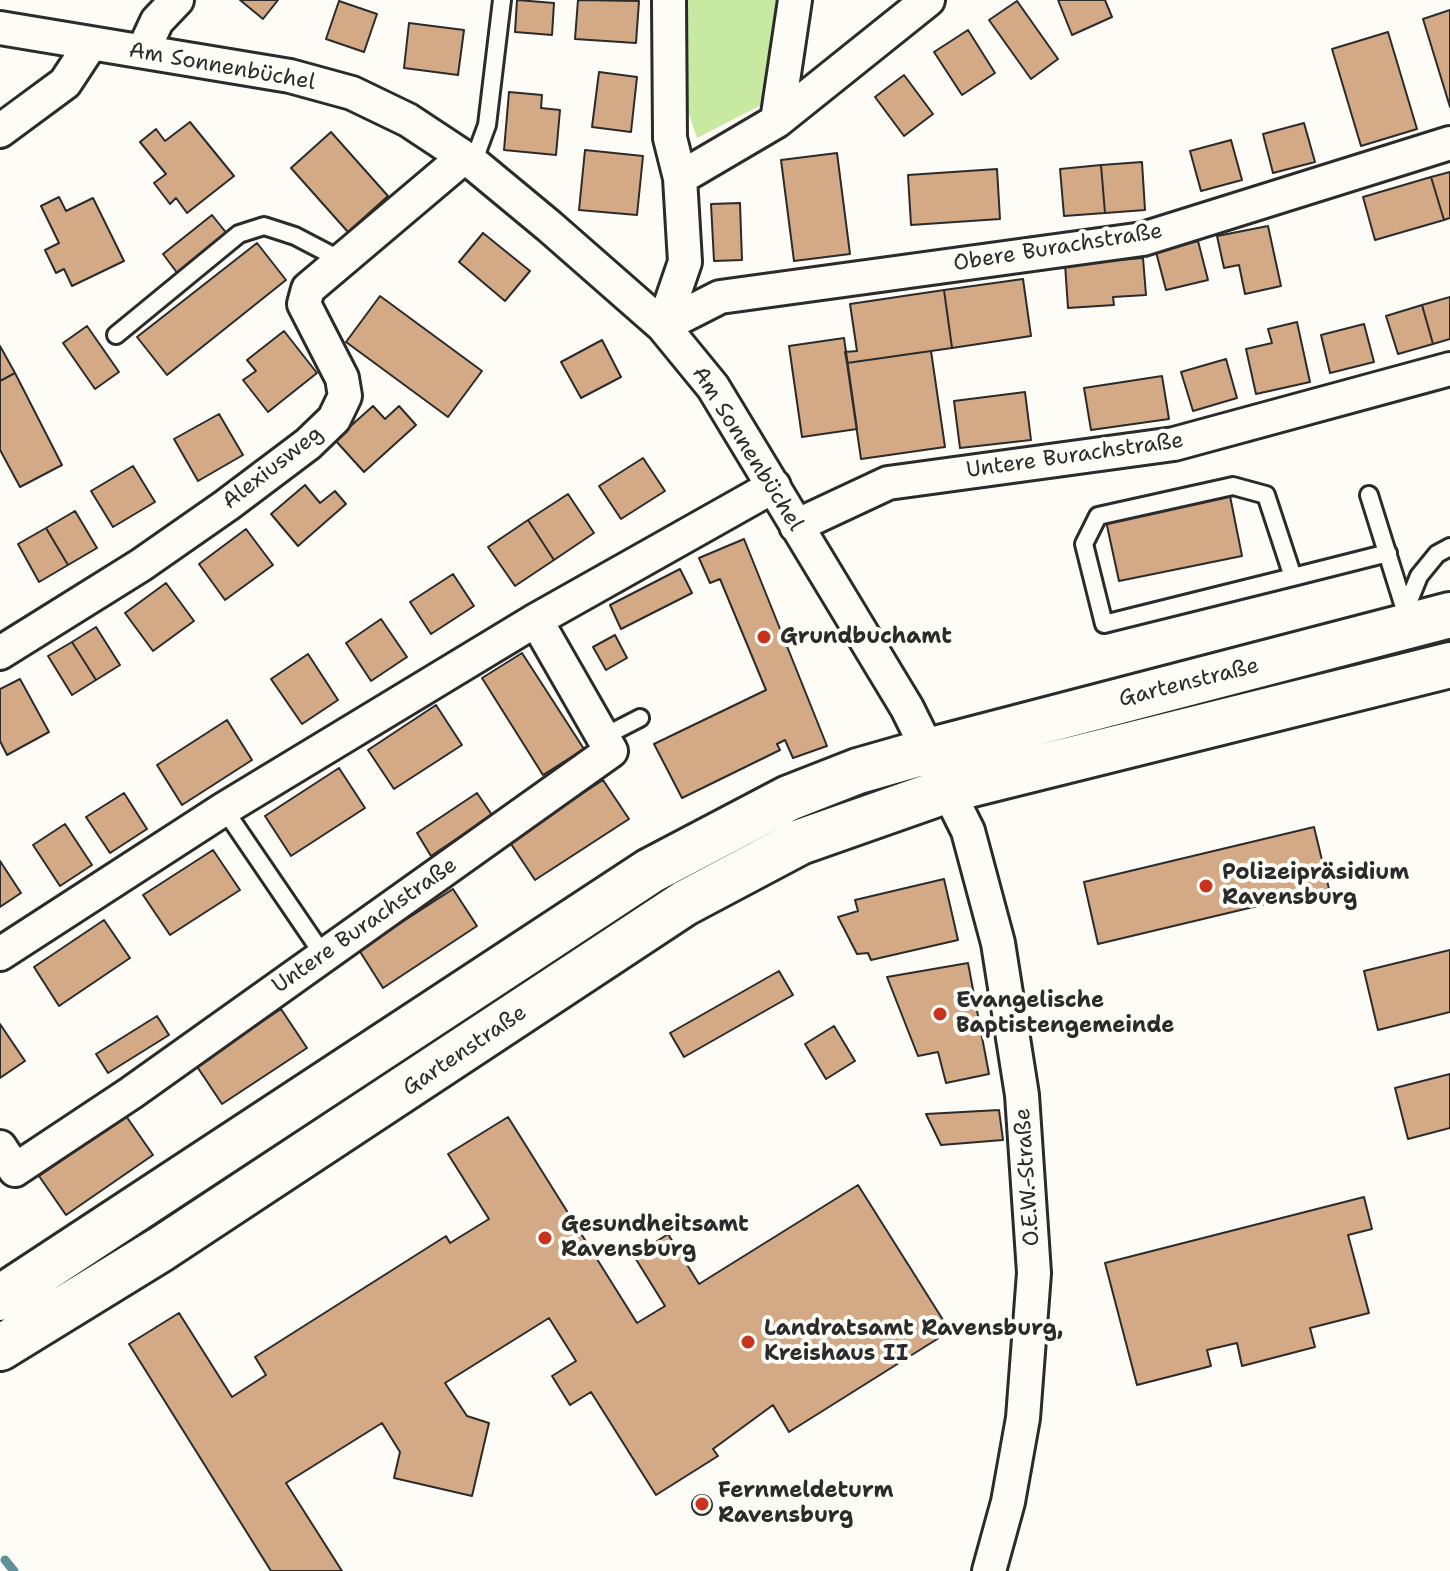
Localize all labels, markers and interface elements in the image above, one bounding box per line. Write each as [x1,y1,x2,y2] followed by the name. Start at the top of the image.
[127,38,317,96] street label: Am Sonnenbüchel
[952,218,1164,278] street label: Obere Burachstraße
[686,362,808,536] street label: Am Sonnenbüchel
[218,421,328,515] street label: Alexiusweg
[965,428,1185,484] street label: Untere Burachstraße
[780,624,952,650] place label: Grundbuchamt
[755,628,773,646] marker: Grundbuchamt
[1116,653,1262,713] street label: Gartenstraße
[268,852,462,1000] street label: Untere Burachstraße
[1222,860,1409,912] place label: Polizeipräsidium Ravensburg
[1197,877,1215,895] marker: Polizeipräsidium Ravensburg
[956,988,1174,1040] place label: Evangelische Baptistengemeinde
[398,1000,532,1102] street label: Gartenstraße
[931,1005,949,1023] marker: Evangelische Baptistengemeinde
[1010,1107,1046,1247] street label: O.E.W.-Straße
[561,1212,749,1264] place label: Gesundheitsamt Ravensburg
[536,1229,554,1247] marker: Gesundheitsamt Ravensburg
[764,1316,1064,1368] place label: Landratsamt Ravensburg, Kreishaus II
[739,1333,757,1351] marker: Landratsamt Ravensburg, Kreishaus II
[718,1478,894,1530] place label: Fernmeldeturm Ravensburg
[693,1495,711,1513] marker: Fernmeldeturm Ravensburg

